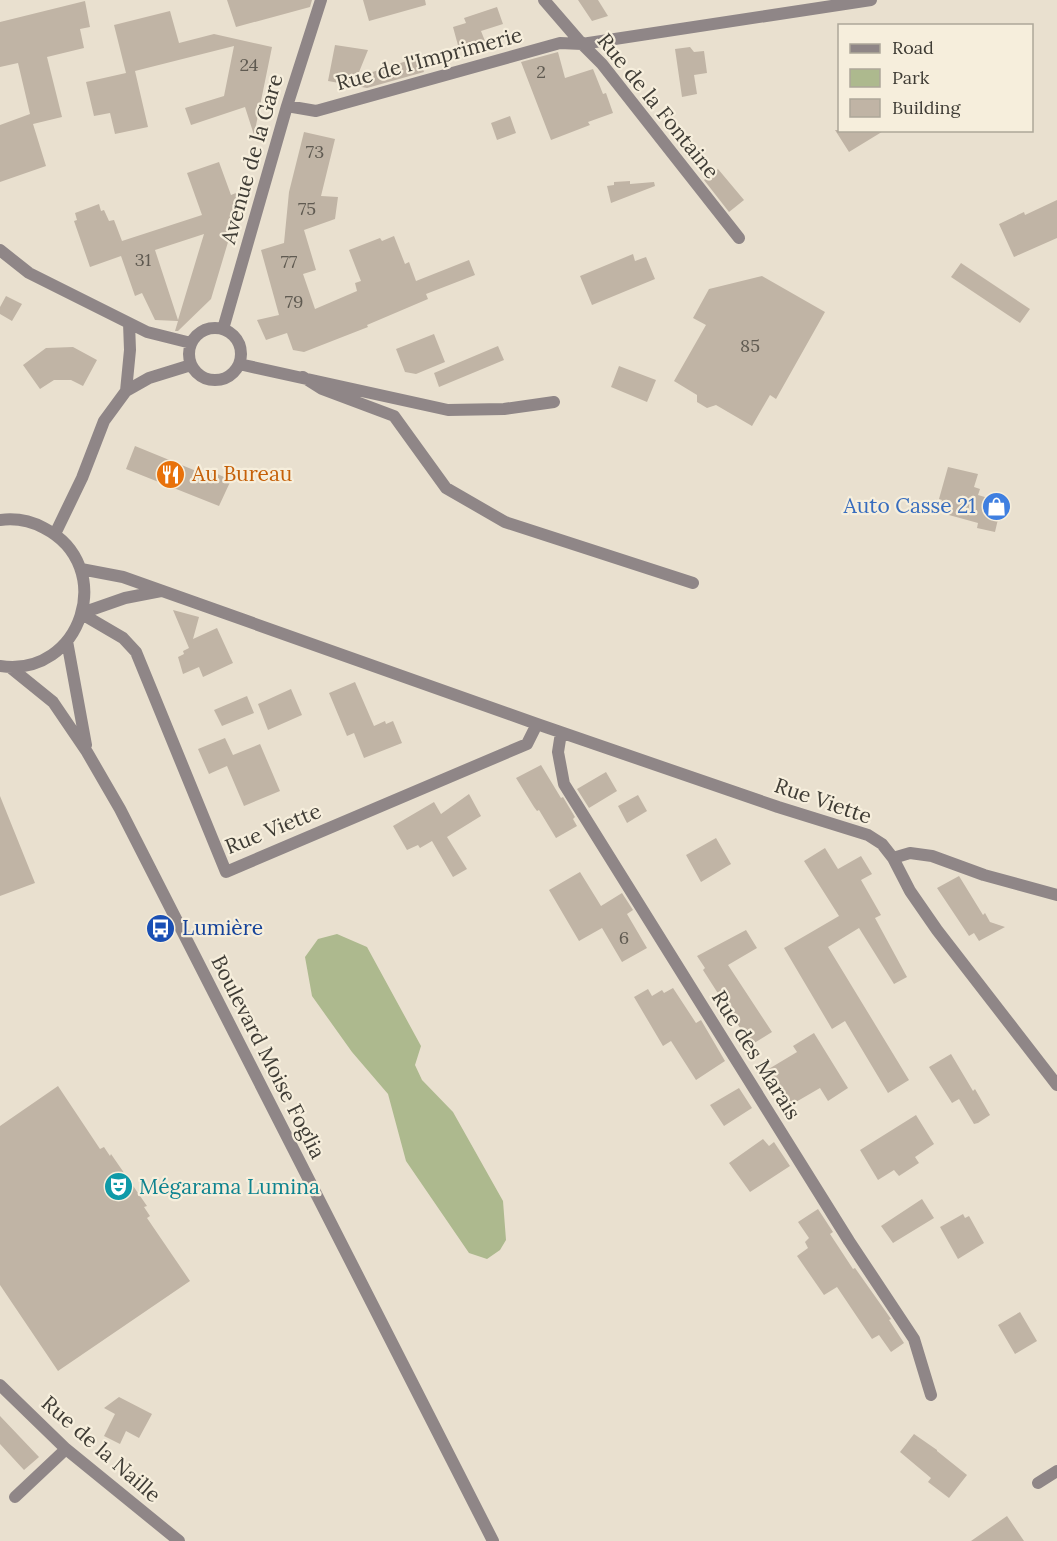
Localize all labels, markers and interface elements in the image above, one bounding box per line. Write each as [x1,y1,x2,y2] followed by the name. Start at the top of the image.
[333,21,525,96] street label: Rue de l'Imprimerie
[838,24,1033,132] legend
[592,28,725,184] street label: Rue de la Fontaine
[892,36,934,59] text: Road
[239,53,259,76] house number: 24
[536,60,546,83] house number: 2
[892,66,930,89] text: Park
[214,71,289,248] street label: Avenue de la Gare
[892,96,962,119] text: Building
[306,140,324,163] house number: 73
[298,197,316,220] house number: 75
[135,248,151,271] house number: 31
[281,250,297,273] house number: 77
[285,290,303,313] house number: 79
[740,334,760,357] house number: 85
[155,458,187,490] restaurant icon: Au Bureau
[191,460,292,487] place label: Au Bureau
[981,490,1013,522] shop icon: Auto Casse 21
[843,492,976,519] place label: Auto Casse 21
[771,771,875,830] street label: Rue Viette
[221,797,325,860] street label: Rue Viette
[145,912,177,944] bus stop icon: Lumière
[182,914,263,941] place label: Lumière
[619,926,629,949] house number: 6
[205,950,332,1163] street label: Boulevard Moise Foglia
[706,985,807,1124] street label: Rue des Marais
[102,1171,134,1203] theatre icon: Mégarama Lumina
[139,1173,320,1200] place label: Mégarama Lumina
[36,1389,167,1508] street label: Rue de la Naille

